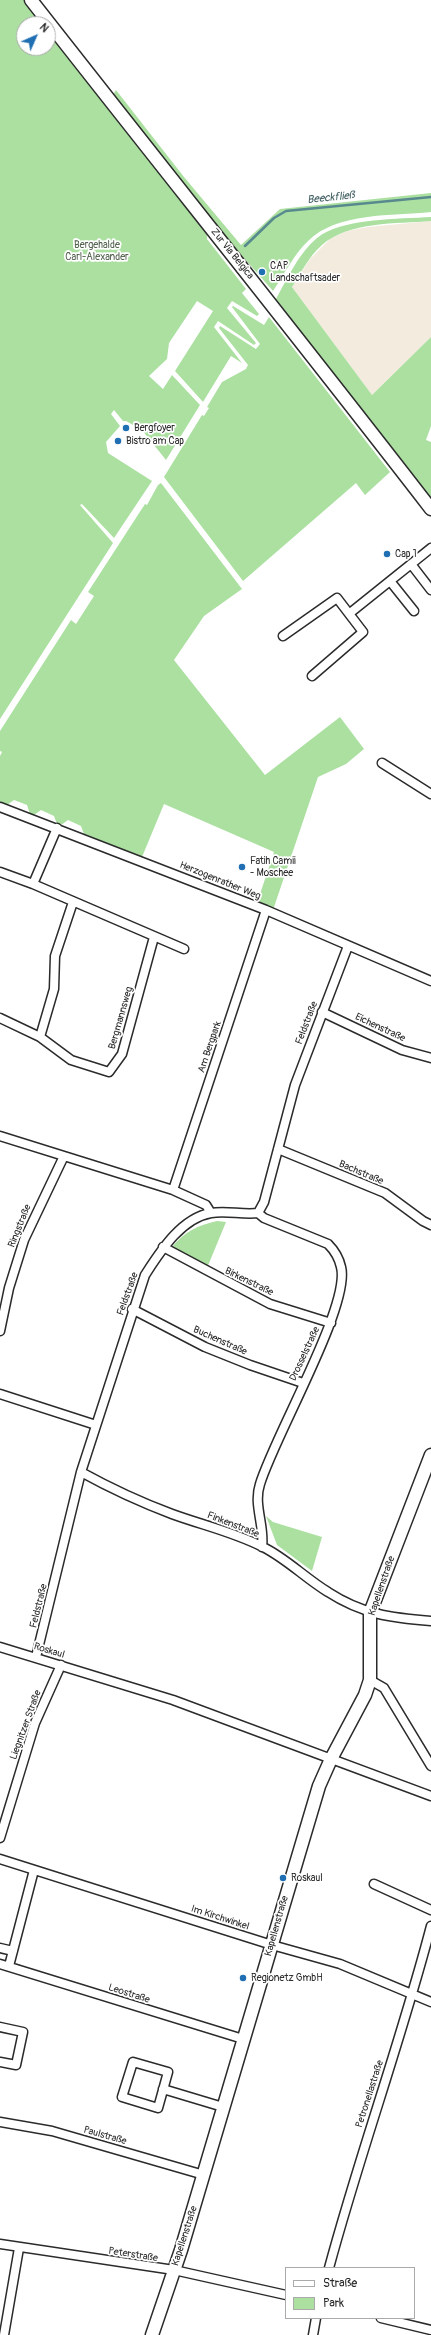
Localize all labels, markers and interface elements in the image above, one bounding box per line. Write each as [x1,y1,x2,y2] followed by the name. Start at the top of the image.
[16,16,56,56] north arrow
[37,21,51,35] text: N
[307,189,355,207] water label: Beeckfließ
[208,226,256,282] street label: Zur Via Belgica
[65,239,129,262] park label: Bergehalde Carl-Alexander
[270,260,340,284] place label: CAP Landschaftsader
[257,267,267,277] marker: CAP Landschaftsader
[134,422,175,434] place label: Bergfoyer
[121,423,131,433] marker: Bergfoyer
[126,435,184,447] place label: Bistro am Cap
[113,436,123,446] marker: Bistro am Cap
[395,548,417,560] place label: Cap 1
[382,549,392,559] marker: Cap 1
[250,855,296,878] place label: Fatih Camii - Moschee
[178,859,262,903] street label: Herzogenrather Weg
[237,862,247,872] marker: Fatih Camii - Moschee
[106,985,136,1051] street label: Bergmannsweg
[293,1000,321,1046] street label: Feldstraße
[353,1011,407,1045] street label: Eichenstraße
[196,1020,224,1074] street label: Am Bergpark
[337,1158,385,1188] street label: Bachstraße
[6,1203,34,1249] street label: Ringstraße
[223,1265,275,1299] street label: Birkenstraße
[115,1271,141,1317] street label: Feldstraße
[191,1324,249,1358] street label: Buchenstraße
[287,1325,323,1383] street label: Drosselstraße
[205,1510,261,1540] street label: Finkenstraße
[366,1555,398,1617] street label: Kapellenstraße
[28,1583,50,1629] street label: Feldstraße
[32,1641,66,1661] street label: Roskaul
[8,1689,44,1761] street label: Liegnitzer Straße
[291,1872,323,1884] place label: Roskaul
[278,1873,288,1883] marker: Roskaul
[263,1894,291,1958] street label: Kapellenstraße
[189,1903,251,1933] street label: Im Kirchwinkel
[251,1972,323,1984] place label: Regionetz GmbH
[238,1973,248,1983] marker: Regionetz GmbH
[107,1982,151,2006] street label: Leostraße
[353,2059,387,2129] street label: Petronellastraße
[82,2124,128,2148] street label: Paulstraße
[170,2204,200,2268] street label: Kapellenstraße
[107,2245,159,2265] street label: Peterstraße
[285,2267,415,2319] legend
[323,2276,357,2291] text: Straße
[323,2296,344,2311] text: Park

